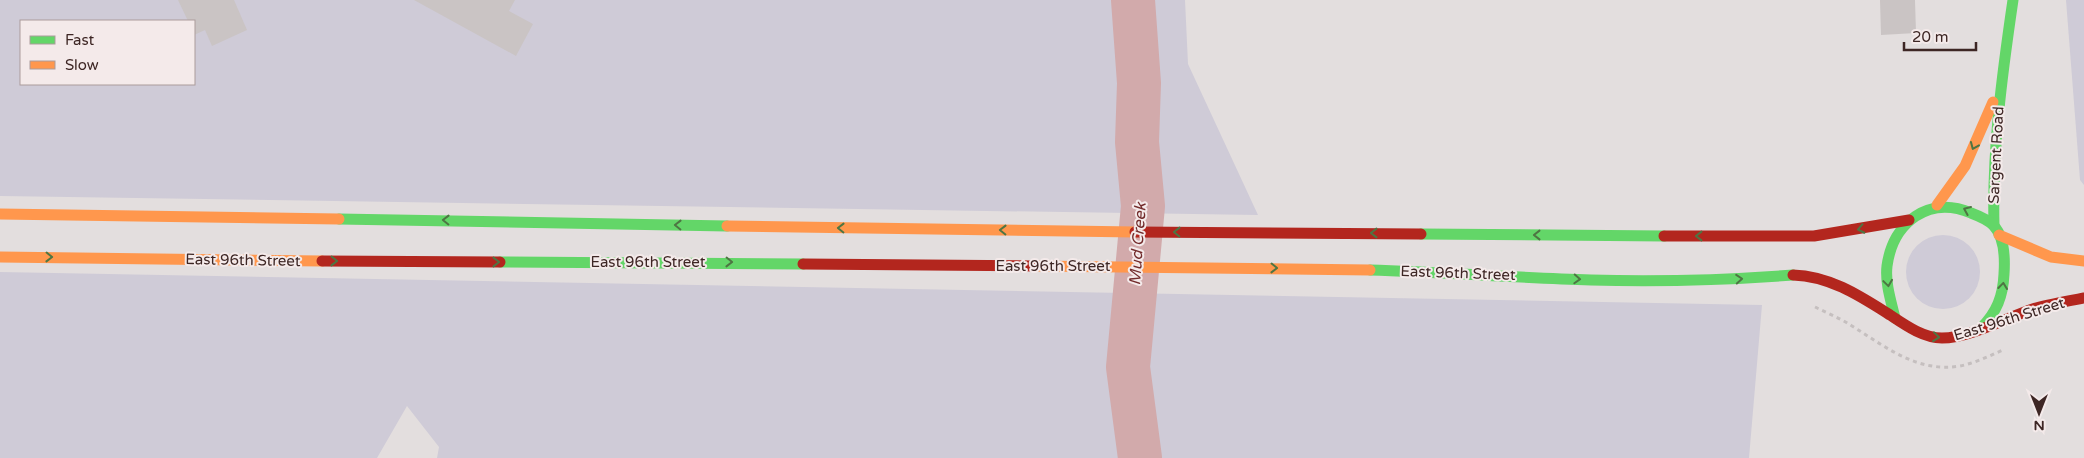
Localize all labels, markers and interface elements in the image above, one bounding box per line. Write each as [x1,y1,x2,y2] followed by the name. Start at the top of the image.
[20,20,195,85] legend
[1904,20,1976,52] scale bar
[1912,28,1949,46] text: 20 m
[65,31,95,49] text: Fast
[65,56,99,74] text: Slow
[1984,106,2008,204] street label: Sargent Road
[1970,141,1981,150] one-way arrow
[1125,201,1151,286] water label: Mud Creek
[1963,206,1972,217] one-way arrow
[441,215,449,225] one-way arrow
[674,220,682,230] one-way arrow
[836,223,844,233] one-way arrow
[1857,223,1866,234] one-way arrow
[999,225,1006,235] one-way arrow
[1173,227,1180,237] one-way arrow
[1370,228,1378,239] one-way arrow
[1533,230,1540,240] one-way arrow
[1695,231,1703,241] one-way arrow
[185,250,301,270] street label: East 96th Street
[45,252,53,262] one-way arrow
[590,253,706,271] street label: East 96th Street
[330,256,338,266] one-way arrow
[492,257,500,267] one-way arrow
[725,257,733,267] one-way arrow
[995,257,1111,275] street label: East 96th Street
[1271,262,1279,273] one-way arrow
[1400,262,1516,284] street label: East 96th Street
[1573,273,1581,284] one-way arrow
[1735,274,1743,285] one-way arrow
[1882,280,1893,288] one-way arrow
[1997,282,2007,291] one-way arrow
[1951,293,2067,344] street label: East 96th Street
[1933,331,1941,342] one-way arrow
[2014,388,2064,438] north arrow
[2033,417,2045,434] text: N

